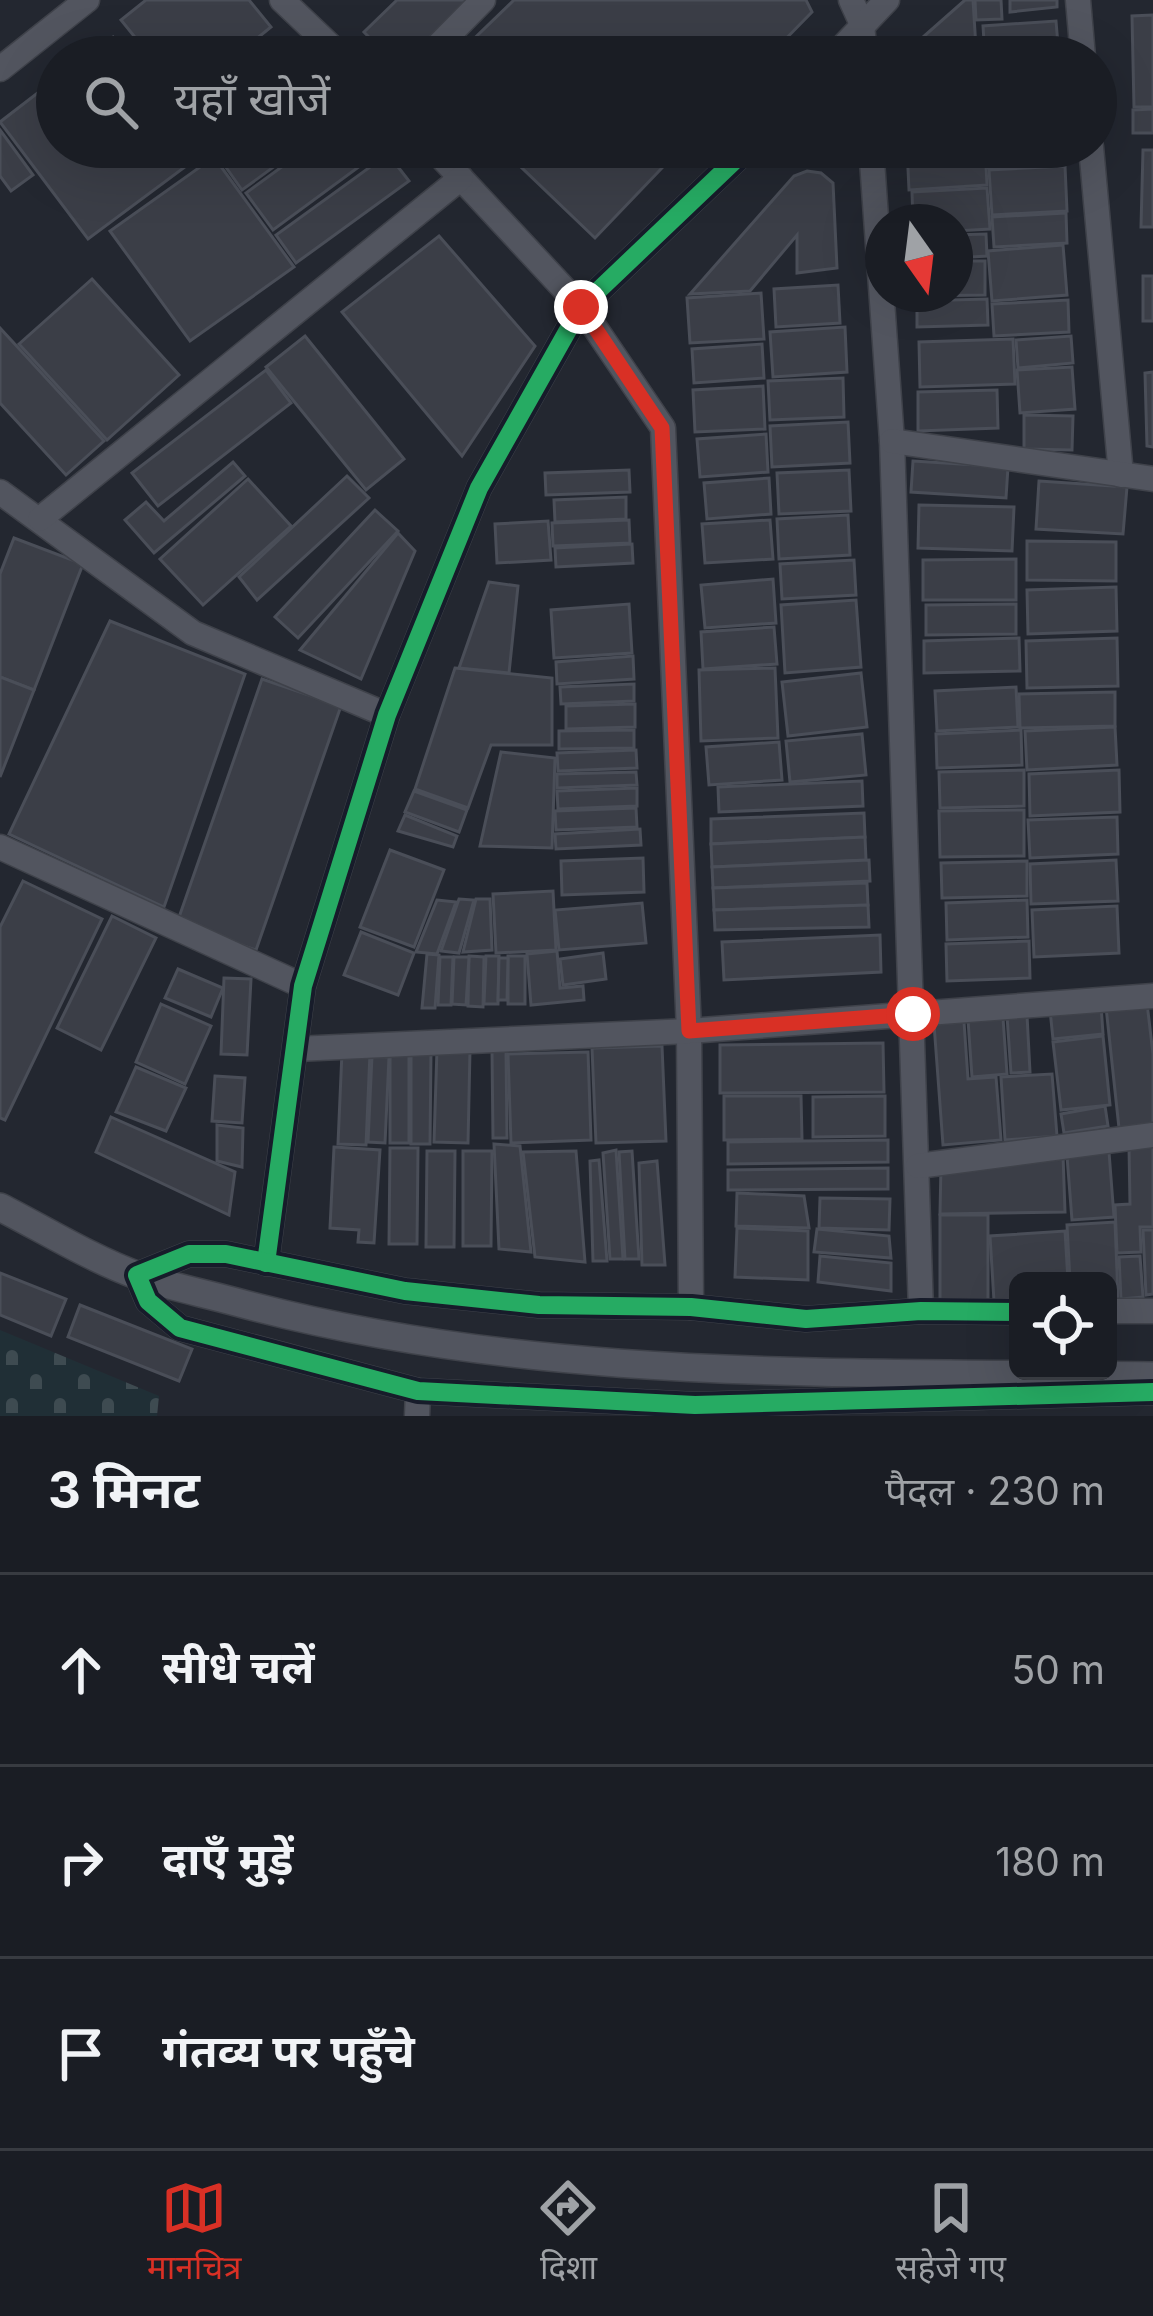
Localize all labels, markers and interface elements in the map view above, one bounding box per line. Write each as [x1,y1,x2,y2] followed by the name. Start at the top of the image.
[36,36,1117,168] search box
[78,69,144,135] icon: search
[174,71,330,126] text: यहाँ खोजें
[865,204,973,312] north arrow
[554,280,608,334] route end
[886,987,940,1041] route start
[1009,1272,1117,1380] map controls
[1009,1272,1117,1380] button: locate
[48,1459,200,1520] text: 3 मिनट
[885,1467,1105,1514] text: पैदल · 230 m
[48,1637,114,1703] icon: ahead
[162,1639,315,1694] text: सीधे चलें
[1012,1646,1105,1693] text: 50 m
[48,1829,114,1895] icon: right
[162,1831,293,1886] text: दाएँ मुड़ें
[995,1838,1105,1885] text: 180 m
[48,2021,114,2087] icon: arrive
[162,2023,415,2078] text: गंतव्य पर पहुँचे
[147,2175,241,2292] tab: मानचित्र
[535,2175,601,2292] tab: दिशा
[896,2175,1006,2292] tab: सहेजे गए

